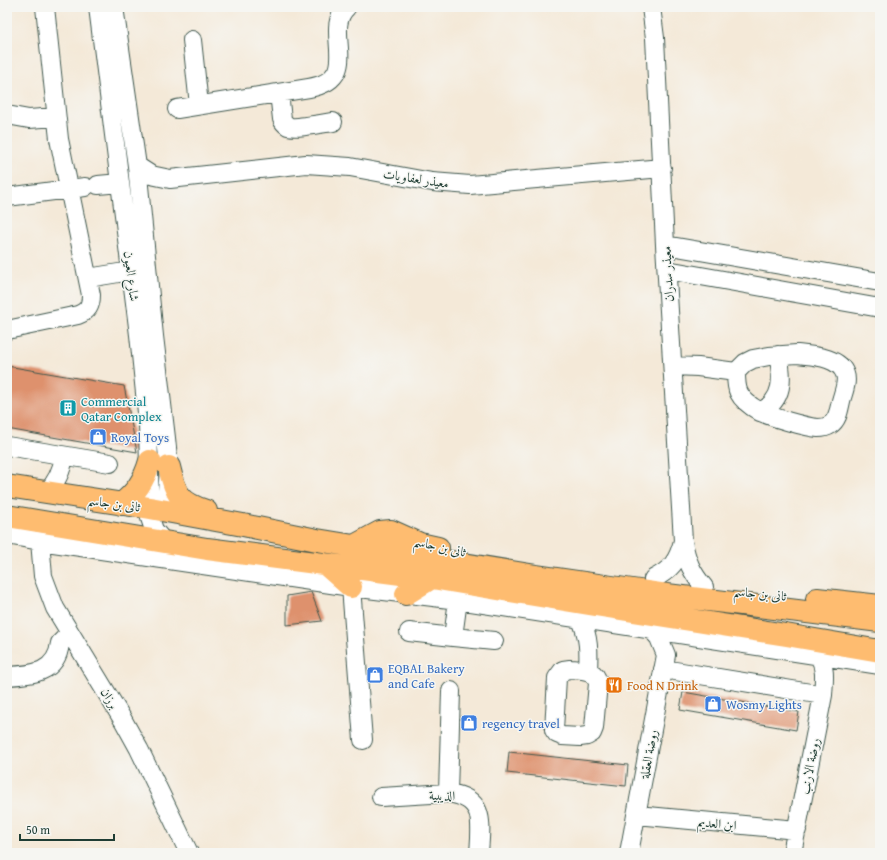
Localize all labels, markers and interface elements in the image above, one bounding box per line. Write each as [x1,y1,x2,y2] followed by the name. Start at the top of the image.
[382,164,450,193] street label: معيذر لعفاويات
[657,245,678,302] street label: معيذر سدران
[117,250,144,302] street label: شارع العيون
[81,392,162,426] place label: Commercial Qatar Complex
[58,398,78,418] building icon: Commercial Qatar Complex
[88,427,108,447] shop icon: Royal Toys
[111,428,169,447] place label: Royal Toys
[86,490,142,521] street label: ثانى بن جاسم
[411,531,468,566] street label: ثانى بن جاسم
[732,581,788,610] street label: ثانى بن جاسم
[388,659,465,693] place label: EQBAL Bakery and Cafe
[365,665,385,685] shop icon: EQBAL Bakery and Cafe
[604,675,624,695] restaurant icon: Food N Drink
[627,676,698,695] place label: Food N Drink
[96,684,124,713] street label: برزان
[703,694,723,714] shop icon: Wosmy Lights
[726,695,802,714] place label: Wosmy Lights
[459,713,479,733] shop icon: regency travel
[482,714,560,733] place label: regency travel
[635,728,662,781] street label: روضة العقلة
[795,736,824,796] street label: روضة الارنب
[428,786,456,805] street label: الذيبية
[696,812,737,837] street label: ابن العديم
[20,816,114,842] scale bar
[26,821,50,838] text: 50 m

